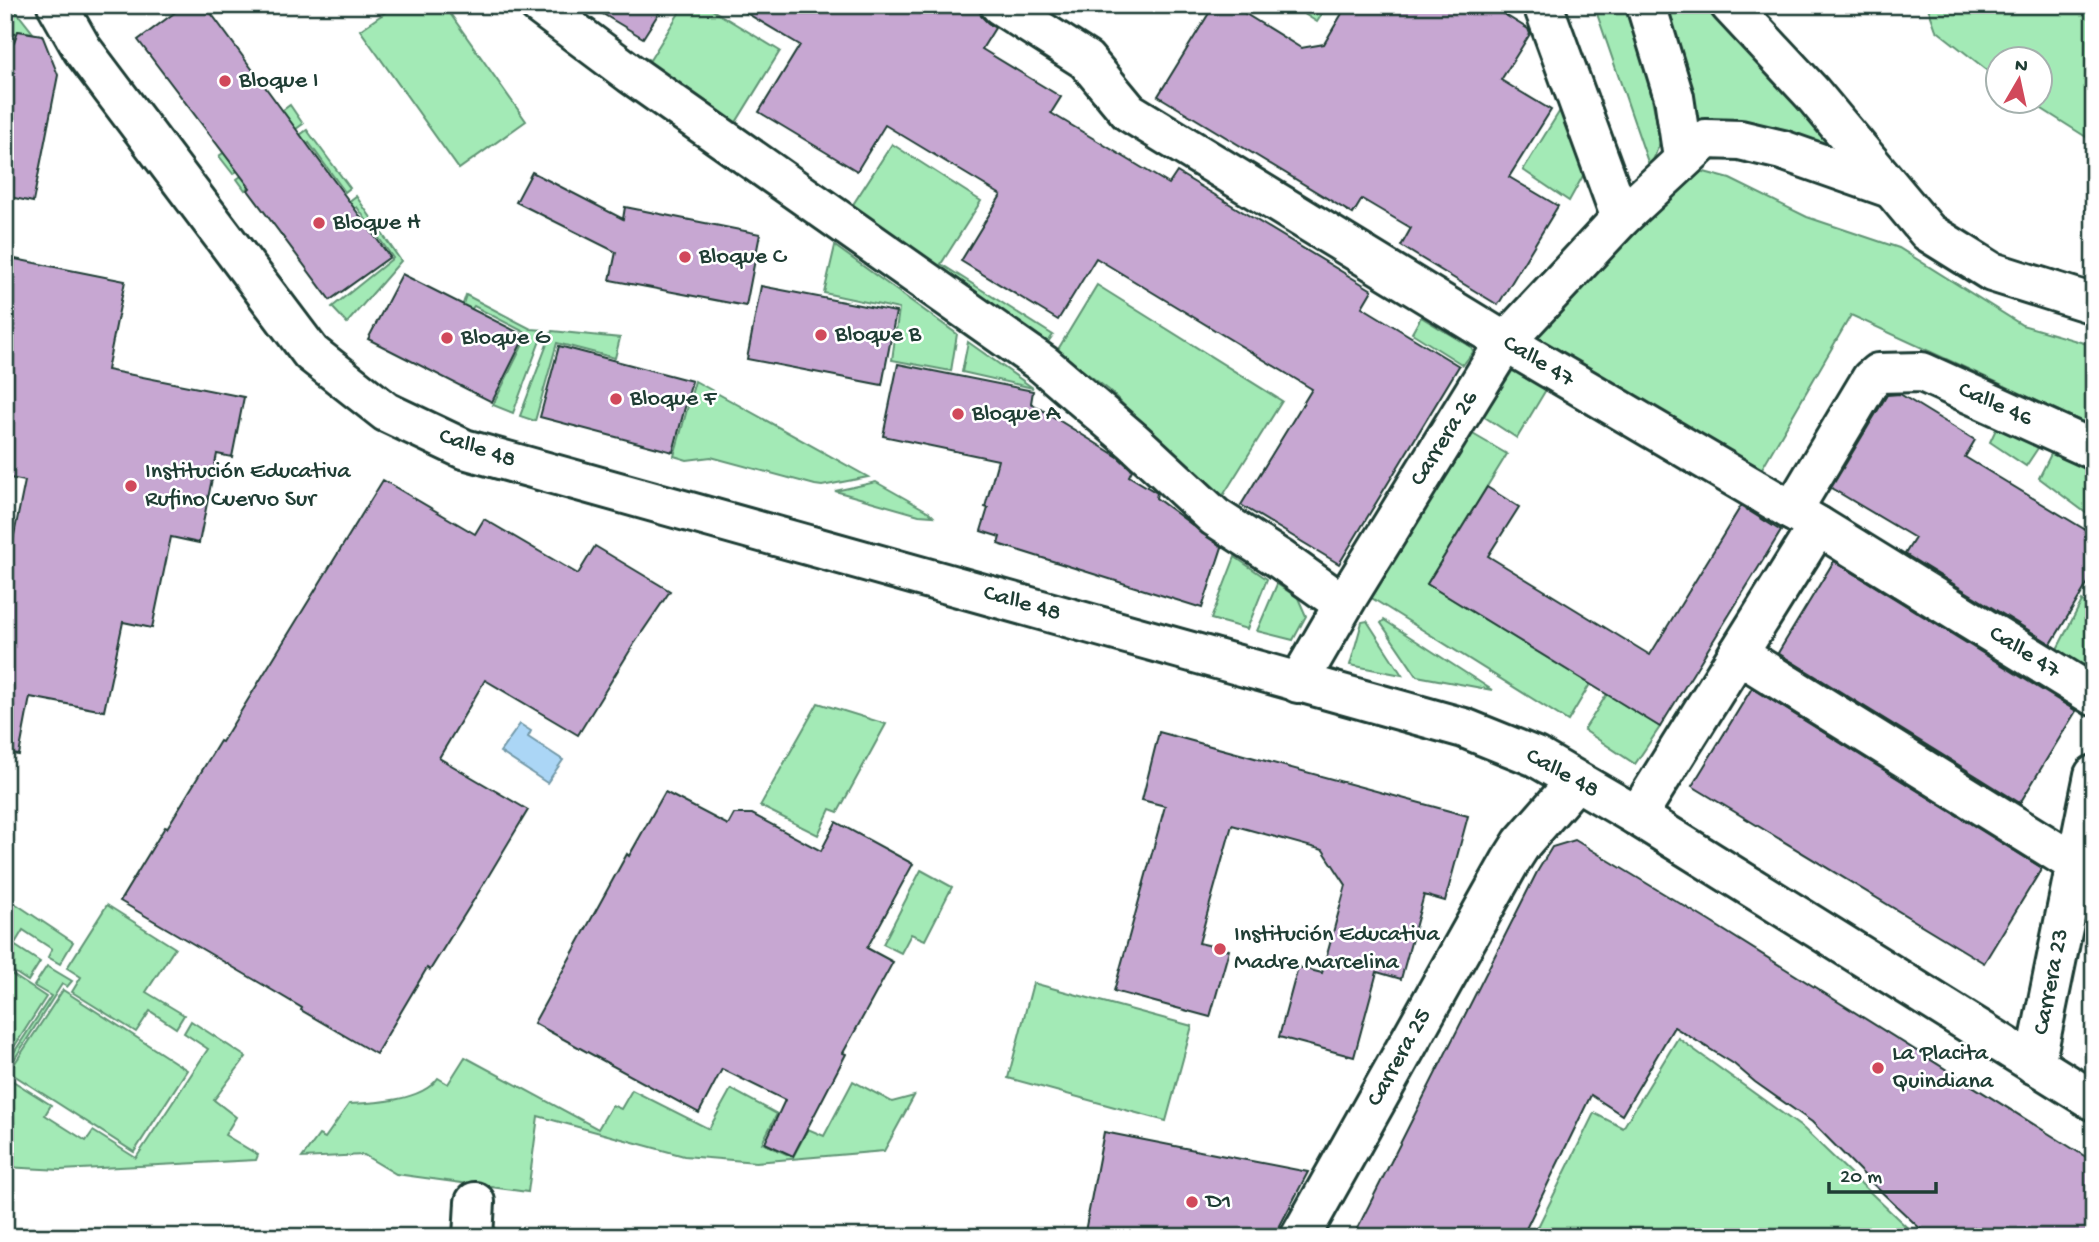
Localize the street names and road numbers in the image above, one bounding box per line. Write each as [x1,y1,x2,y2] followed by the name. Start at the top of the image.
[1497,329,1580,395] street label: Calle 47
[1953,376,2038,435] street label: Calle 46
[1404,385,1486,492] street label: Carrera 26
[435,422,519,476] street label: Calle 48
[980,579,1064,629] street label: Calle 48
[1983,620,2066,686] street label: Calle 47
[1520,742,1604,806] street label: Calle 48
[2028,927,2076,1037] street label: Carrera 23
[1361,1004,1439,1112] street label: Carrera 25

